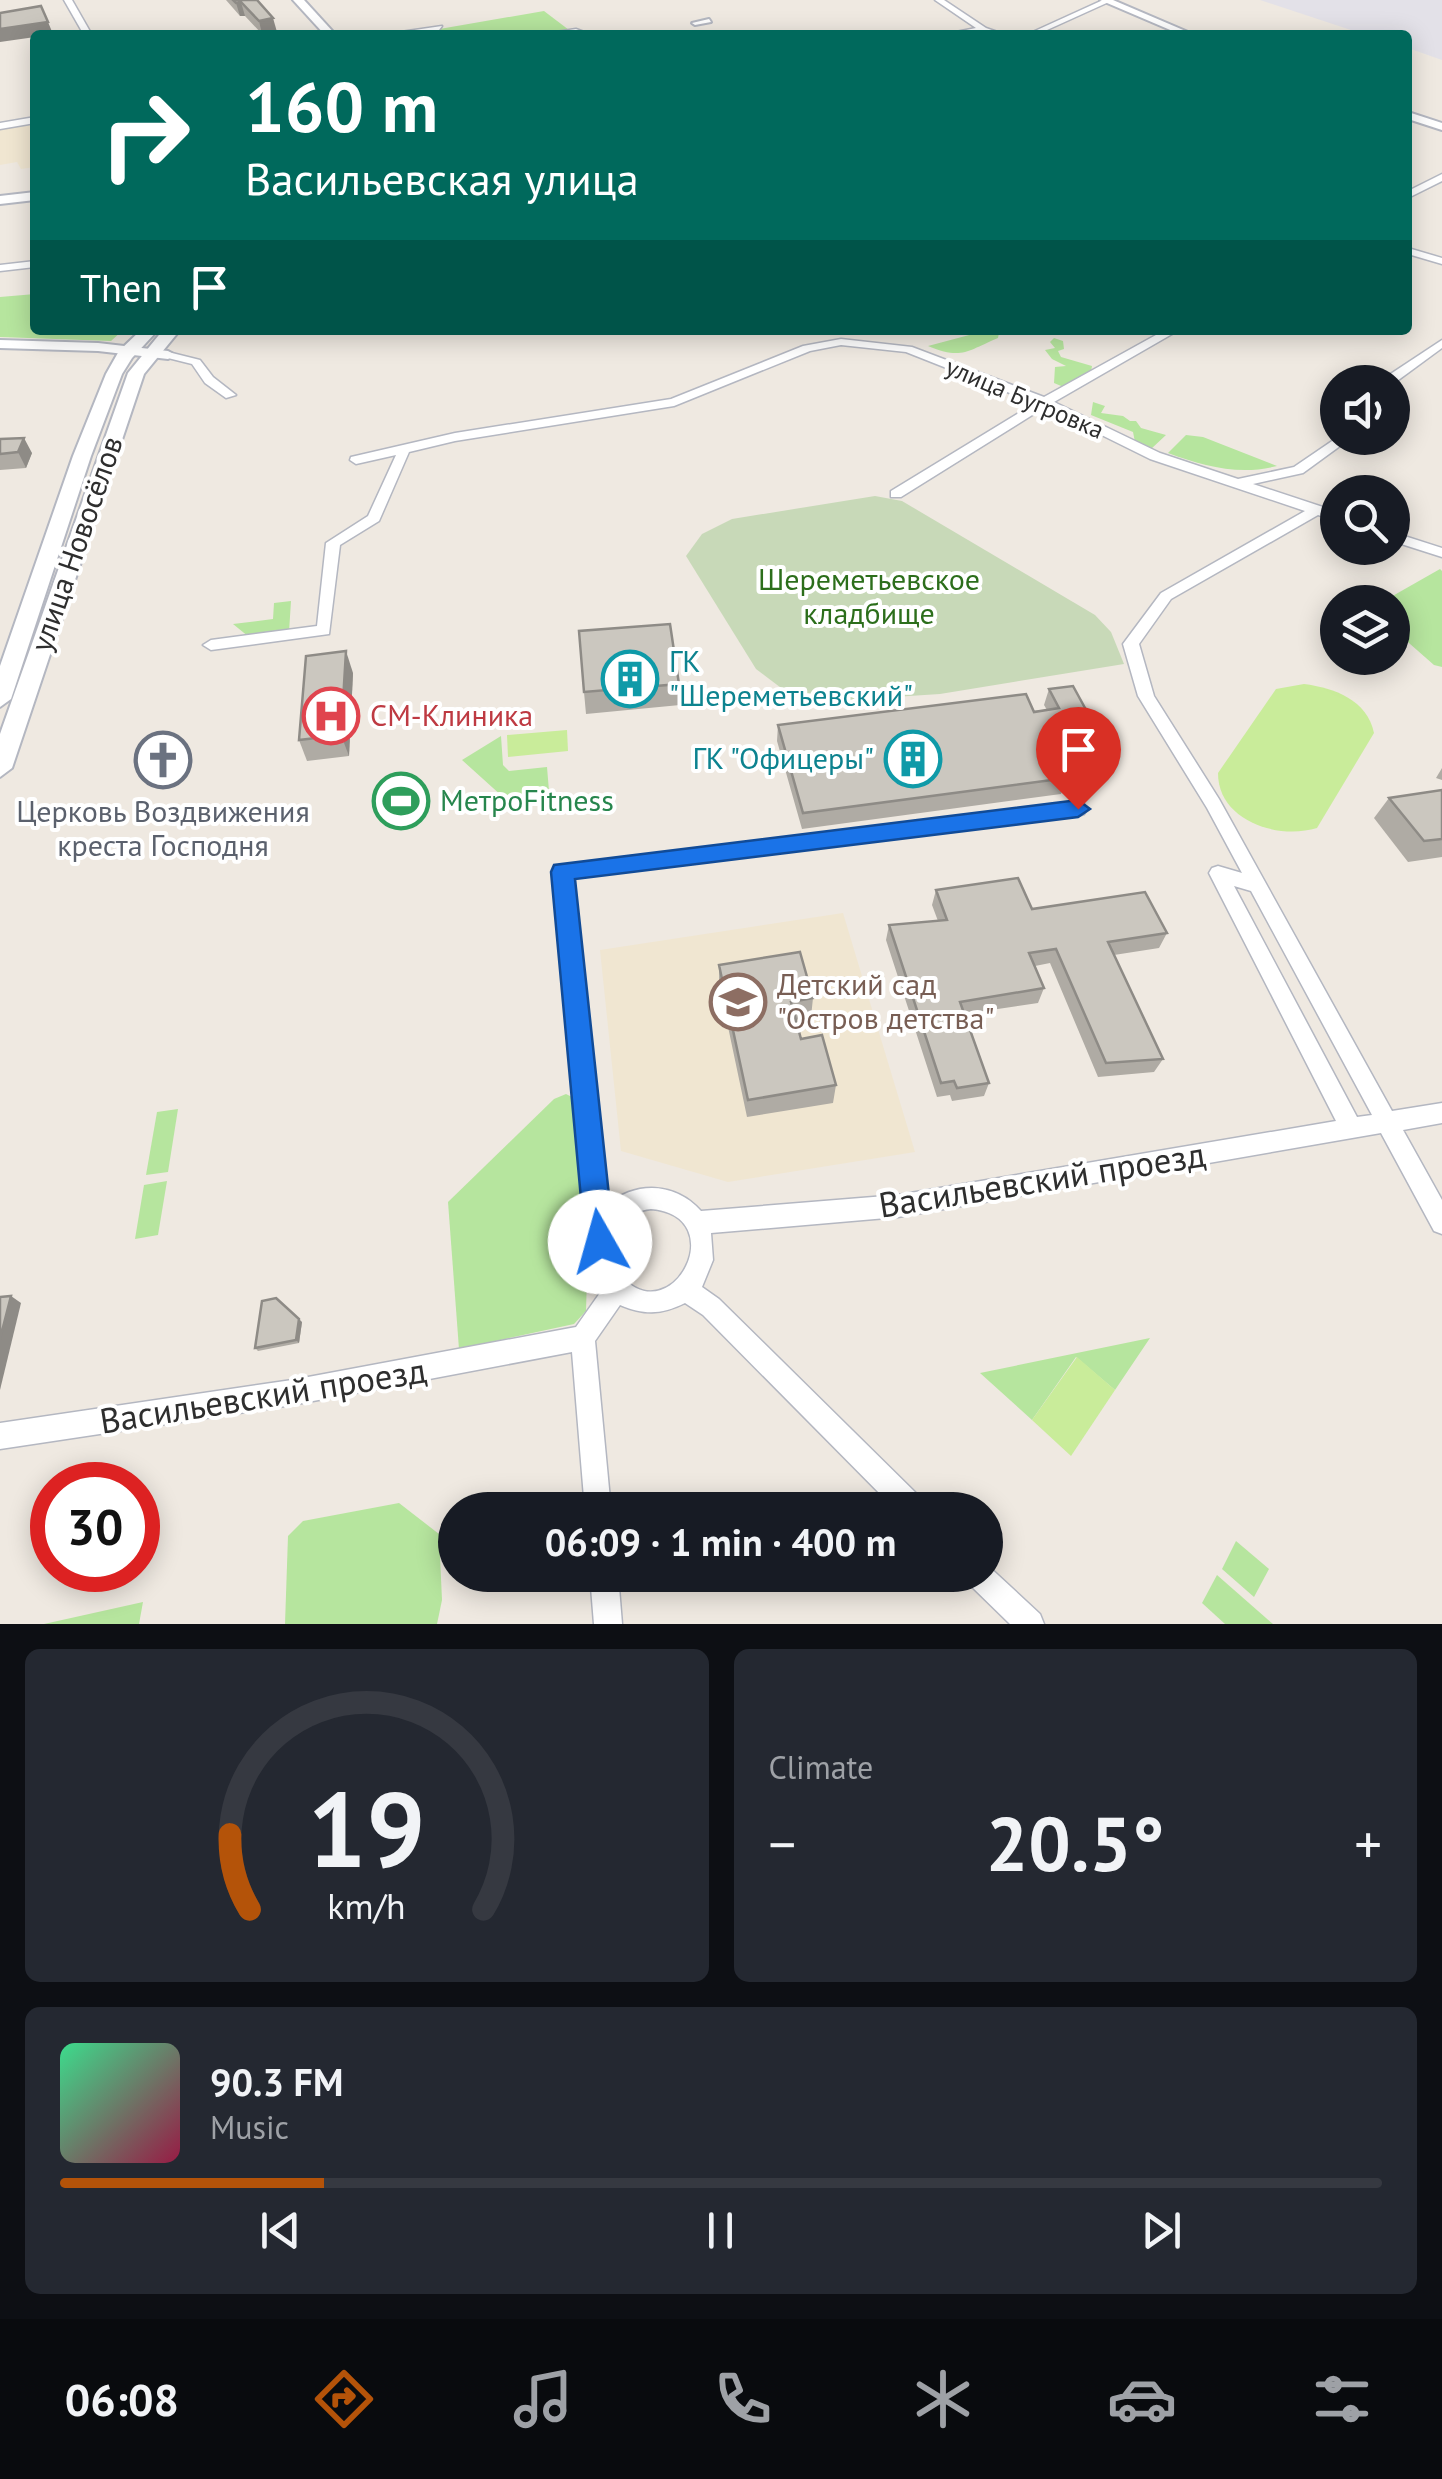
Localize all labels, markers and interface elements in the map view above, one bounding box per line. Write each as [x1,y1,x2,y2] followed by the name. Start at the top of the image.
[245,61,438,151] text: 160 m
[80,70,210,200] icon: right
[245,149,639,207] text: Васильевская улица
[182,260,237,315] icon: arrive
[80,263,162,312] text: Then
[941,350,1109,446] street label: улица Бугровка
[1320,365,1410,675] map controls
[1320,365,1410,455] button: sound
[20,431,131,656] street label: улица Новосёлов
[1320,475,1410,565] button: search
[758,559,980,632] park label: Шереметьевское кладбище
[1320,585,1410,675] button: layers
[669,641,913,714] place label: ГК "Шереметьевский"
[600,649,660,709] building icon: ГК "Шереметьевский"
[301,686,361,746] hospital icon: СМ-Клиника
[370,695,533,734] place label: СМ-Клиника
[1036,707,1121,810] pin
[1051,722,1106,777] icon: arrive
[883,729,943,789] building icon: ГК "Офицеры"
[133,730,193,790] church icon: Церковь Воздвижения креста Господня
[693,738,874,777] place label: ГК "Офицеры"
[371,771,431,831] sports icon: МетроFitness
[440,780,614,819] place label: МетроFitness
[16,791,310,864] place label: Церковь Воздвижения креста Господня
[777,964,994,1037] place label: Детский сад "Остров детства"
[708,972,768,1032] school or university icon: Детский сад "Остров детства"
[875,1130,1208,1228] street label: Васильевский проезд
[548,1190,652,1294] position arrow
[96,1346,429,1444] street label: Васильевский проезд
[30,1462,160,1592] speed limit sign: 30
[545,1517,896,1566] text: 06:09 · 1 min · 400 m
[769,1746,873,1788] text: Climate
[308,1761,426,1896] text: 19
[986,1795,1165,1892] text: 20.5°
[769,1808,796,1879] text: −
[1354,1808,1382,1879] text: +
[328,1883,406,1929] text: km/h
[210,2057,343,2106] text: 90.3 FM
[210,2106,289,2148] text: Music
[253,2203,308,2258] icon: previous
[693,2203,748,2258] icon: pause
[1134,2203,1189,2258] icon: next
[309,2364,379,2434] icon: directions
[508,2364,578,2434] icon: music
[708,2364,778,2434] icon: phone
[908,2364,978,2434] icon: climate
[1107,2364,1177,2434] icon: car
[1307,2364,1377,2434] icon: filters
[65,2370,179,2428] text: 06:08

